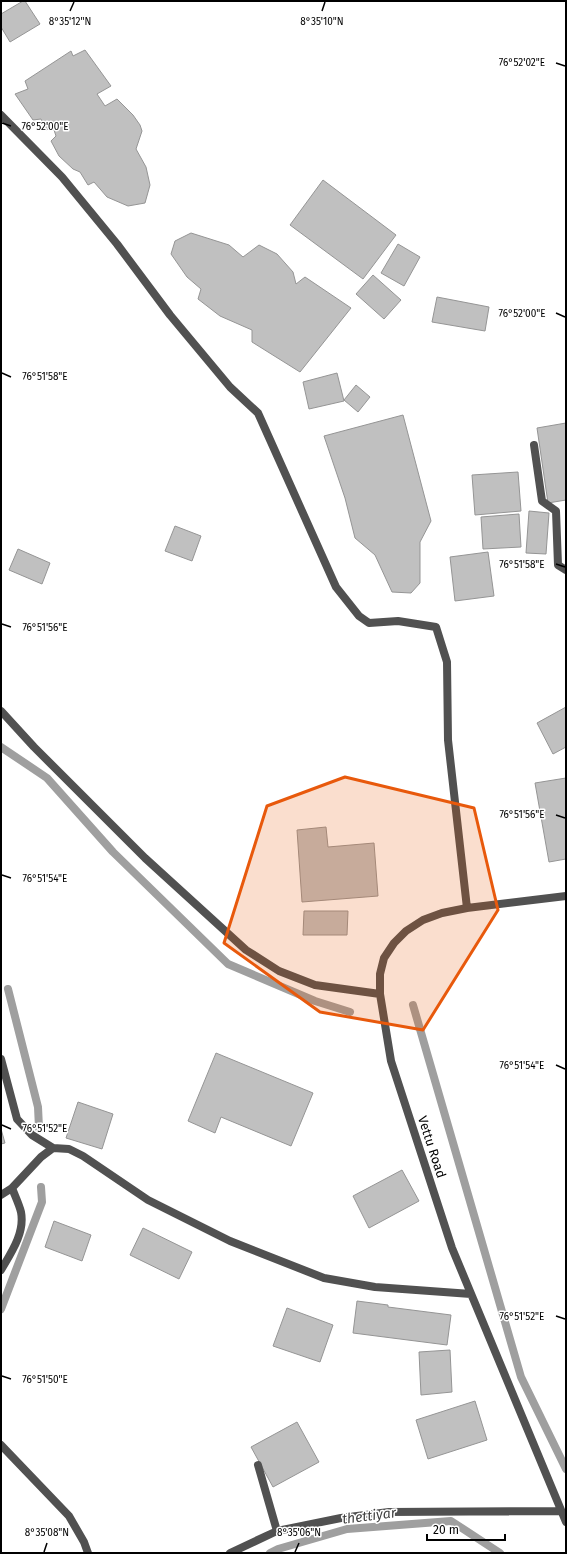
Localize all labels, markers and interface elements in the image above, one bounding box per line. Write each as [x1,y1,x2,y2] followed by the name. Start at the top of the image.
[49,16,91,28] text: 8°35'12"N
[300,16,344,28] text: 8°35'10"N
[499,57,545,69] text: 76°52'02"E
[22,121,69,133] text: 76°52'00"E
[499,308,546,320] text: 76°52'00"E
[22,371,68,383] text: 76°51'58"E
[499,559,545,571] text: 76°51'58"E
[22,622,68,634] text: 76°51'56"E
[499,809,545,821] text: 76°51'56"E
[23,873,67,885] text: 76°51'54"E
[500,1060,544,1072] text: 76°51'54"E
[415,1114,449,1180] street label: Vettu Road
[23,1123,67,1135] text: 76°51'52"E
[500,1311,544,1323] text: 76°51'52"E
[22,1374,68,1386] text: 76°51'50"E
[341,1504,398,1528] water label: thettiyar
[427,1516,505,1542] scale bar
[433,1523,459,1537] text: 20 m
[25,1527,69,1539] text: 8°35'08"N
[277,1527,321,1539] text: 8°35'06"N

